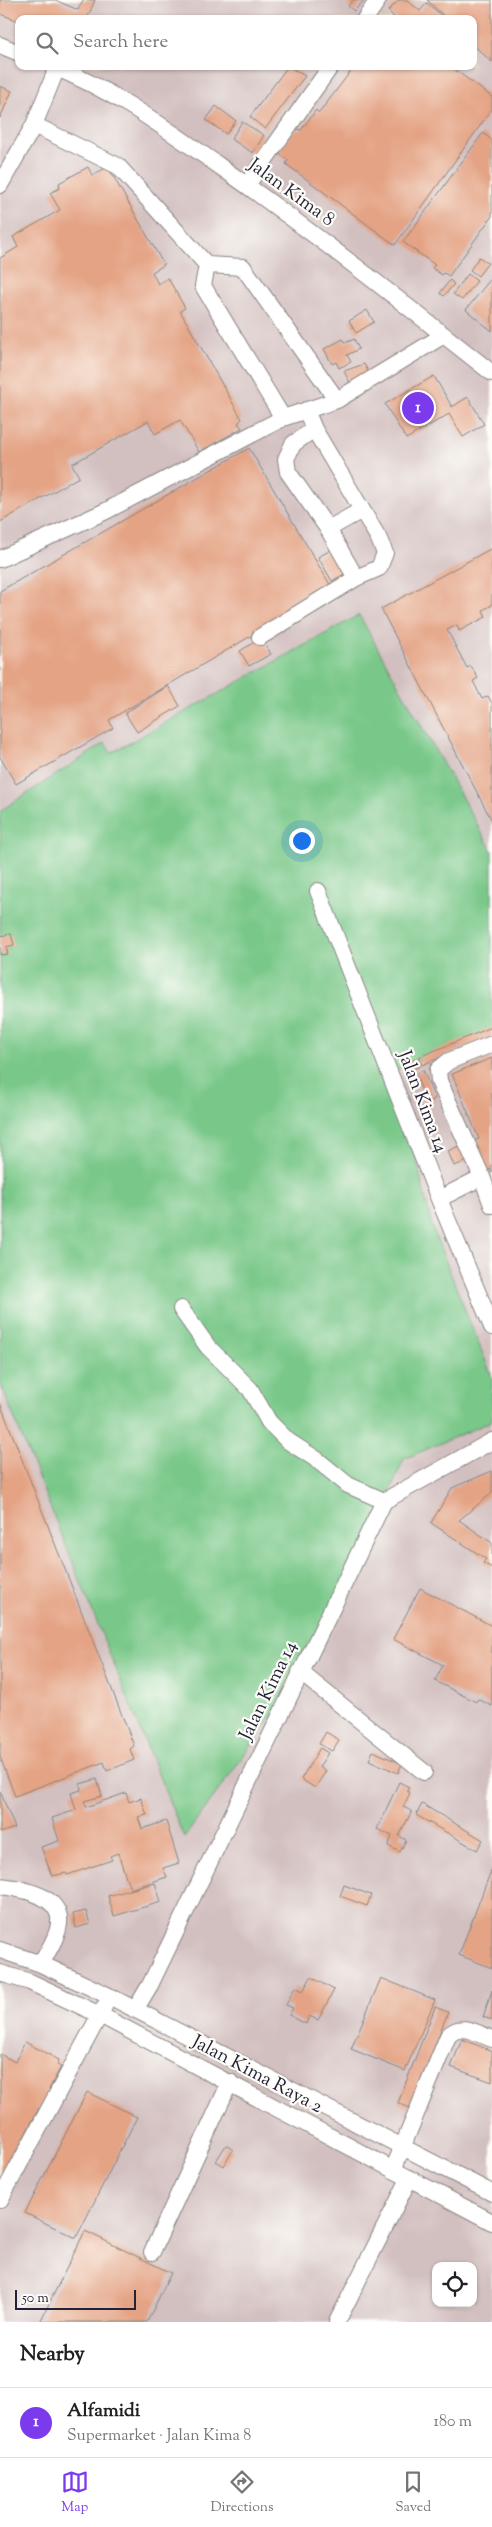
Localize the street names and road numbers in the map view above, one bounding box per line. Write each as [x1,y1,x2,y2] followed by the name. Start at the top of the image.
[241,152,340,234] street label: Jalan Kima 8
[390,1046,454,1157] street label: Jalan Kima 14
[233,1636,305,1746] street label: Jalan Kima 14
[186,2029,327,2121] street label: Jalan Kima Raya 2

